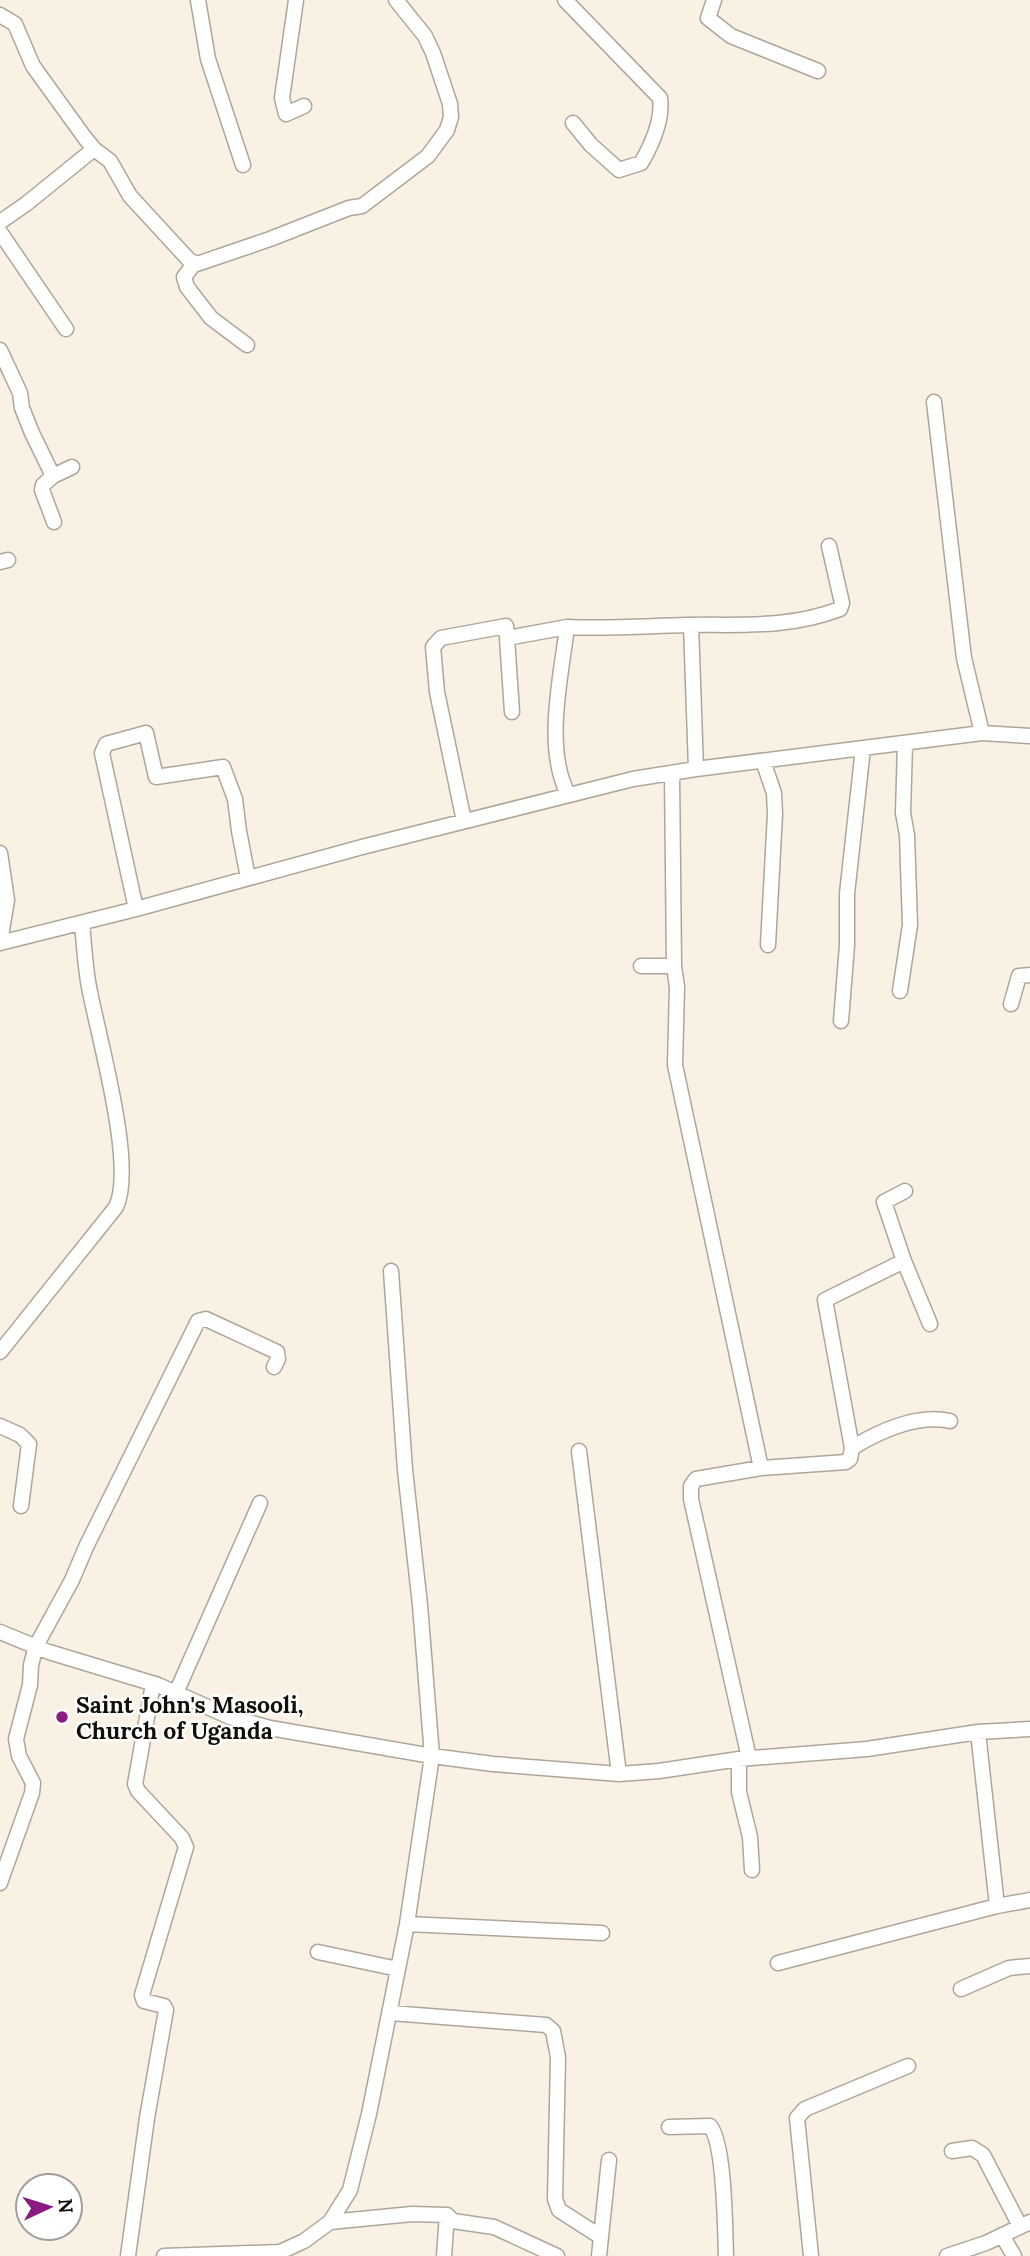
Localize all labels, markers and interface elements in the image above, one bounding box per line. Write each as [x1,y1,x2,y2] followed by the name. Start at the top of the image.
[76,1690,304,1745] place label: Saint John's Masooli, Church of Uganda
[54,1709,70,1725] marker: Saint John's Masooli, Church of Uganda
[14,2172,84,2242] north arrow
[53,2198,78,2214] text: N

